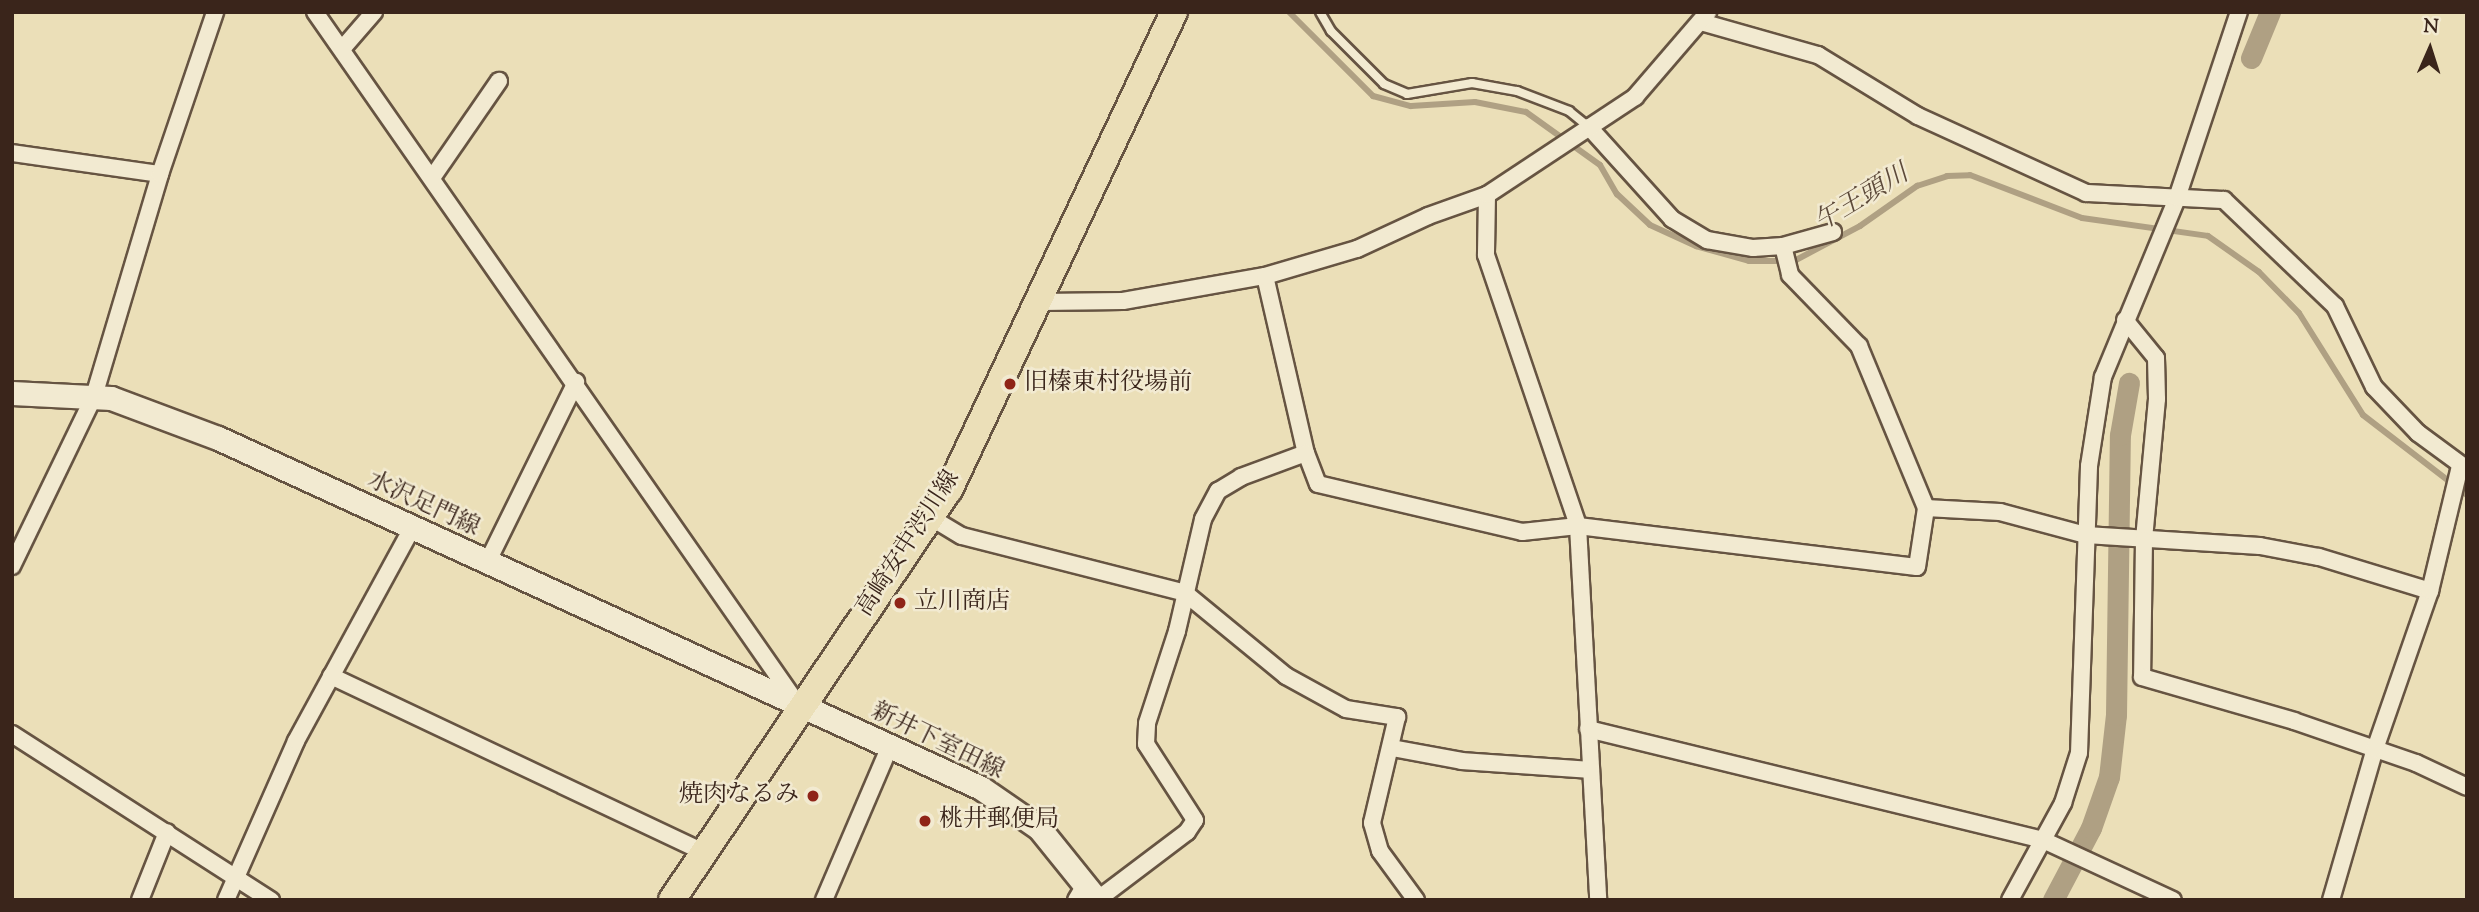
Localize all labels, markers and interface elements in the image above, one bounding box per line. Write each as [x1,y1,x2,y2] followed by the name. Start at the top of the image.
[2395,14,2465,84] north arrow
[2423,14,2439,41] text: N
[1809,159,1915,239] water label: 午王頭川
[1024,370,1192,398] place label: 旧榛東村役場前
[1002,376,1018,392] marker: 旧榛東村役場前
[851,466,967,622] street label: 高崎安中渋川線
[363,467,483,543] street label: 水沢足門線
[914,589,1010,617] place label: 立川商店
[892,595,908,611] marker: 立川商店
[866,697,1008,787] street label: 新井下室田線
[679,782,799,810] place label: 焼肉なるみ
[805,788,821,804] marker: 焼肉なるみ
[939,807,1059,835] place label: 桃井郵便局
[917,813,933,829] marker: 桃井郵便局

